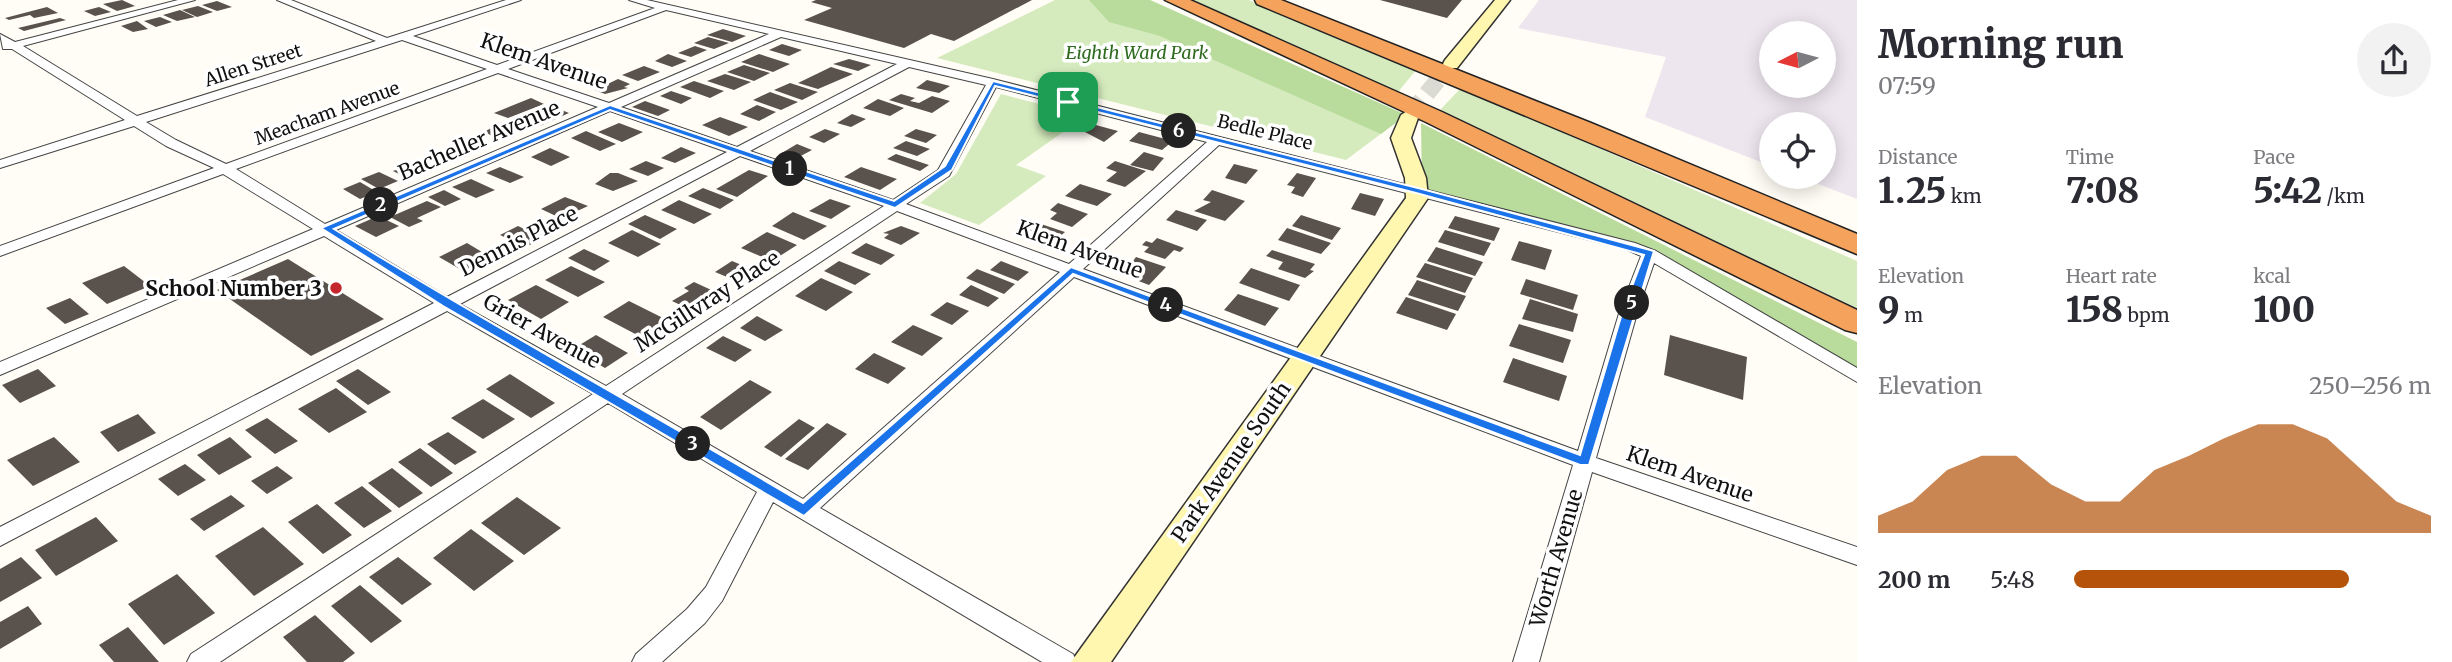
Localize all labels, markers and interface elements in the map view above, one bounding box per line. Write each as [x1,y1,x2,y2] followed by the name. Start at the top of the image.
[1759,21,1836,98] north arrow
[1759,21,1836,189] map controls
[1878,21,2124,68] text: Morning run
[2357,23,2431,97] button: share
[477,27,611,95] street label: Klem Avenue
[200,38,305,92] street label: Allen Street
[1066,41,1209,64] park label: Eighth Ward Park
[1878,71,1936,100] text: 07:59
[1038,72,1098,132] pin
[251,76,403,150] street label: Meacham Avenue
[1049,83,1087,121] icon: arrive
[394,94,564,186] street label: Bacheller Avenue
[1215,109,1315,155] street label: Bedle Place
[1759,112,1836,189] button: locate
[1162,114,1196,148] pin: 6
[1173,118,1184,142] text: 6
[1878,145,1957,169] text: Distance
[2066,145,2114,169] text: Time
[2253,145,2295,169] text: Pace
[772,152,808,186] pin: 1
[785,156,794,180] text: 1
[1878,169,1946,213] text: 1.25
[2066,169,2139,213] text: 7:08
[2253,169,2322,213] text: 5:42
[1946,184,1982,208] text: km
[2322,184,2365,208] text: /km
[364,188,398,222] pin: 2
[375,192,386,216] text: 2
[454,200,582,282] street label: Dennis Place
[1013,214,1147,284] street label: Klem Avenue
[629,244,785,358] street label: McGillvray Place
[1878,264,1964,288] text: Elevation
[2066,264,2157,288] text: Heart rate
[2253,264,2291,288] text: kcal
[145,275,322,302] place label: School Number 3
[328,280,344,296] marker: School Number 3
[1614,286,1650,320] pin: 5
[479,288,606,374] street label: Grier Avenue
[1148,288,1184,322] pin: 4
[1878,288,1900,332] text: 9
[2066,288,2123,332] text: 158
[2253,288,2315,332] text: 100
[1626,290,1637,314] text: 5
[1159,292,1172,316] text: 4
[1900,303,1923,327] text: m
[2123,303,2170,327] text: bpm
[1878,371,1982,400] text: Elevation
[2309,371,2431,400] text: 250–256 m
[1165,376,1297,548] street label: Park Avenue South
[676,426,710,462] pin: 3
[687,431,698,455] text: 3
[1623,440,1757,508] street label: Klem Avenue
[1523,486,1589,631] street label: Worth Avenue
[1878,565,1950,594] text: 200 m
[1990,565,2035,594] text: 5:48

